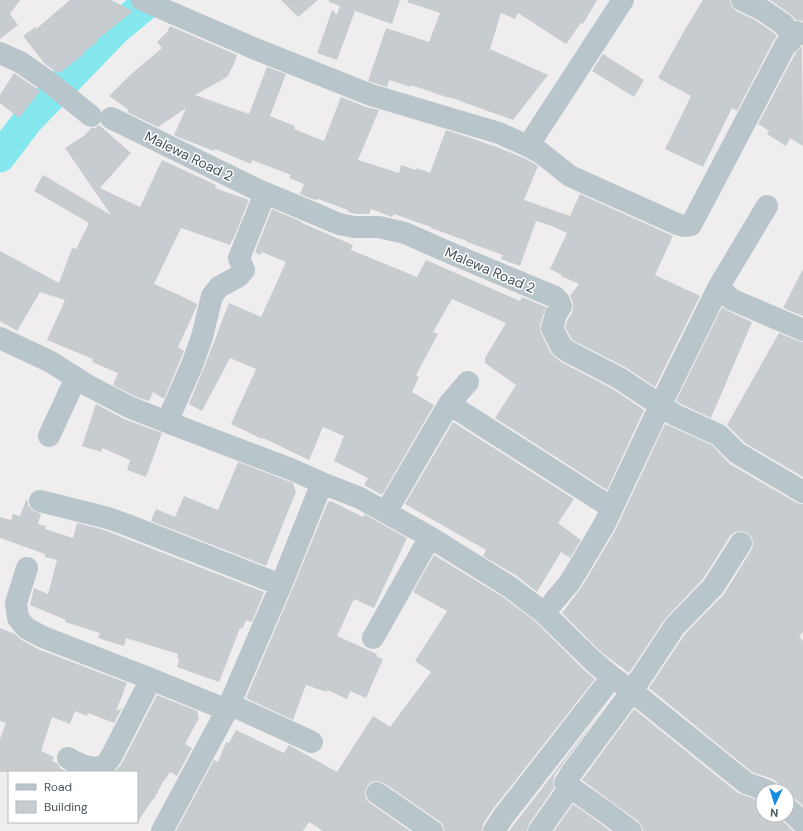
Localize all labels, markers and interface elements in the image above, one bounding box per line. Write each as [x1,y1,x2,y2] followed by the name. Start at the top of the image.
[142,127,236,185] street label: Malewa Road 2
[442,243,538,297] street label: Malewa Road 2
[8,771,138,823] legend
[44,779,72,795] text: Road
[755,783,795,823] north arrow
[44,799,88,815] text: Building
[770,806,779,820] text: N

